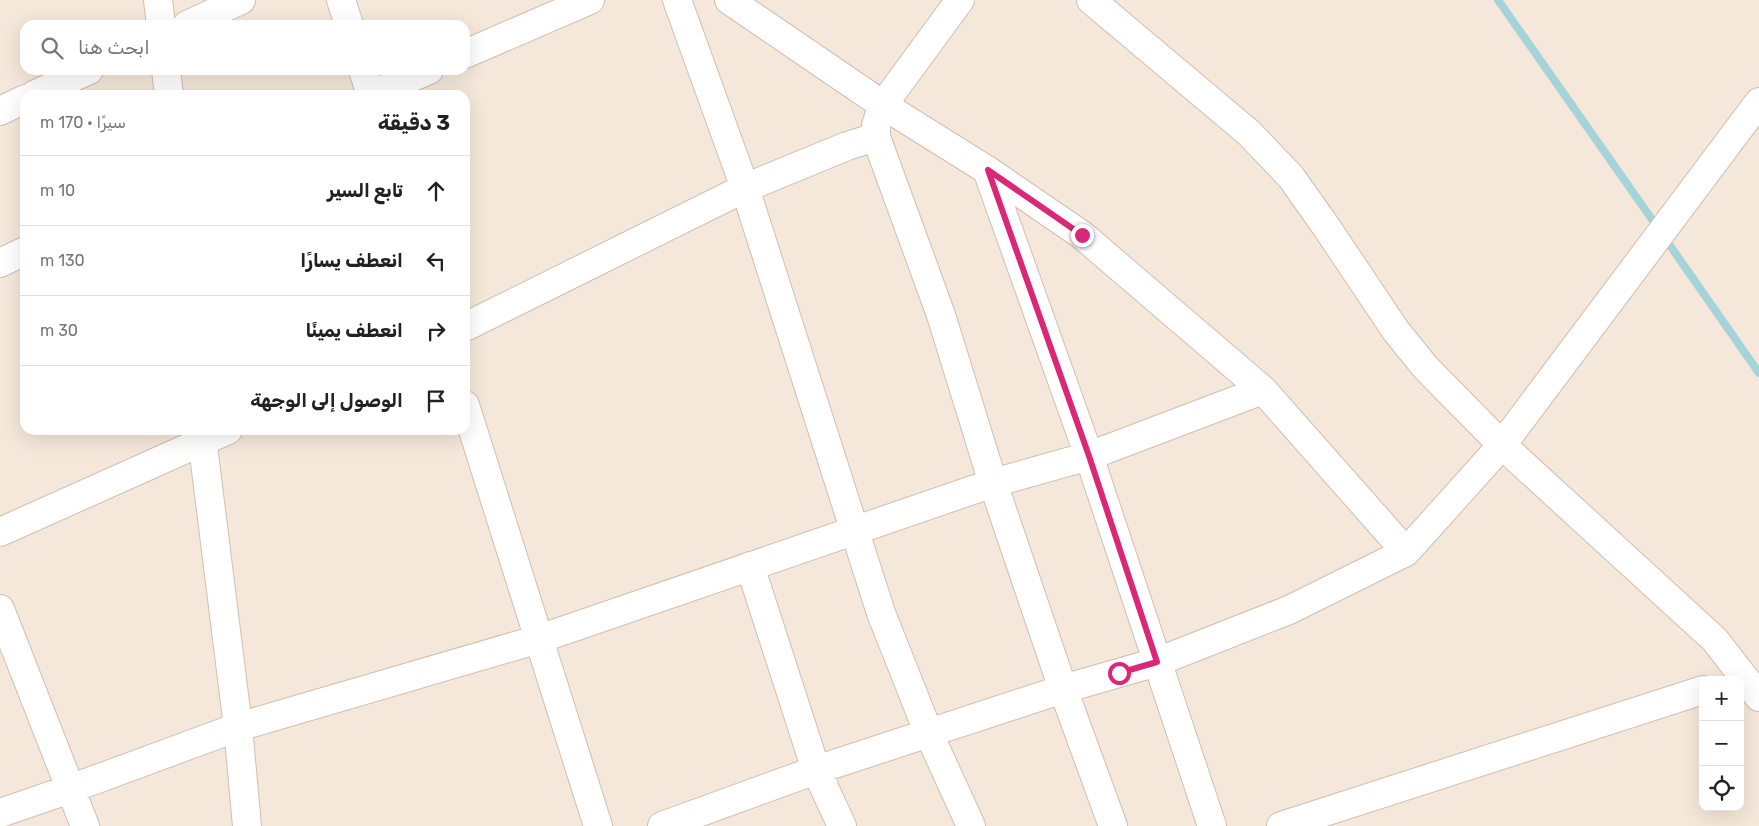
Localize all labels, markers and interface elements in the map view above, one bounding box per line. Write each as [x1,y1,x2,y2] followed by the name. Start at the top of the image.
[20,20,470,75] search box
[38,34,66,62] icon: search
[78,36,150,59] text: ابحث هنا
[378,110,450,135] text: 3 دقيقة
[40,113,126,132] text: سيرًا · 170 m
[422,177,450,205] icon: ahead
[327,179,403,202] text: تابع السير
[40,181,75,200] text: 10 m
[1071,224,1094,247] route end
[422,247,450,275] icon: left
[300,249,403,272] text: انعطف يسارًا
[40,251,85,270] text: 130 m
[422,317,450,345] icon: right
[306,319,403,342] text: انعطف يمينًا
[40,321,78,340] text: 30 m
[422,387,450,415] icon: arrive
[250,389,403,412] text: الوصول إلى الوجهة
[1108,662,1131,685] route start
[1699,676,1744,811] map controls
[1699,676,1744,721] button: +
[1699,721,1744,766] button: −
[1699,766,1744,811] button: locate

